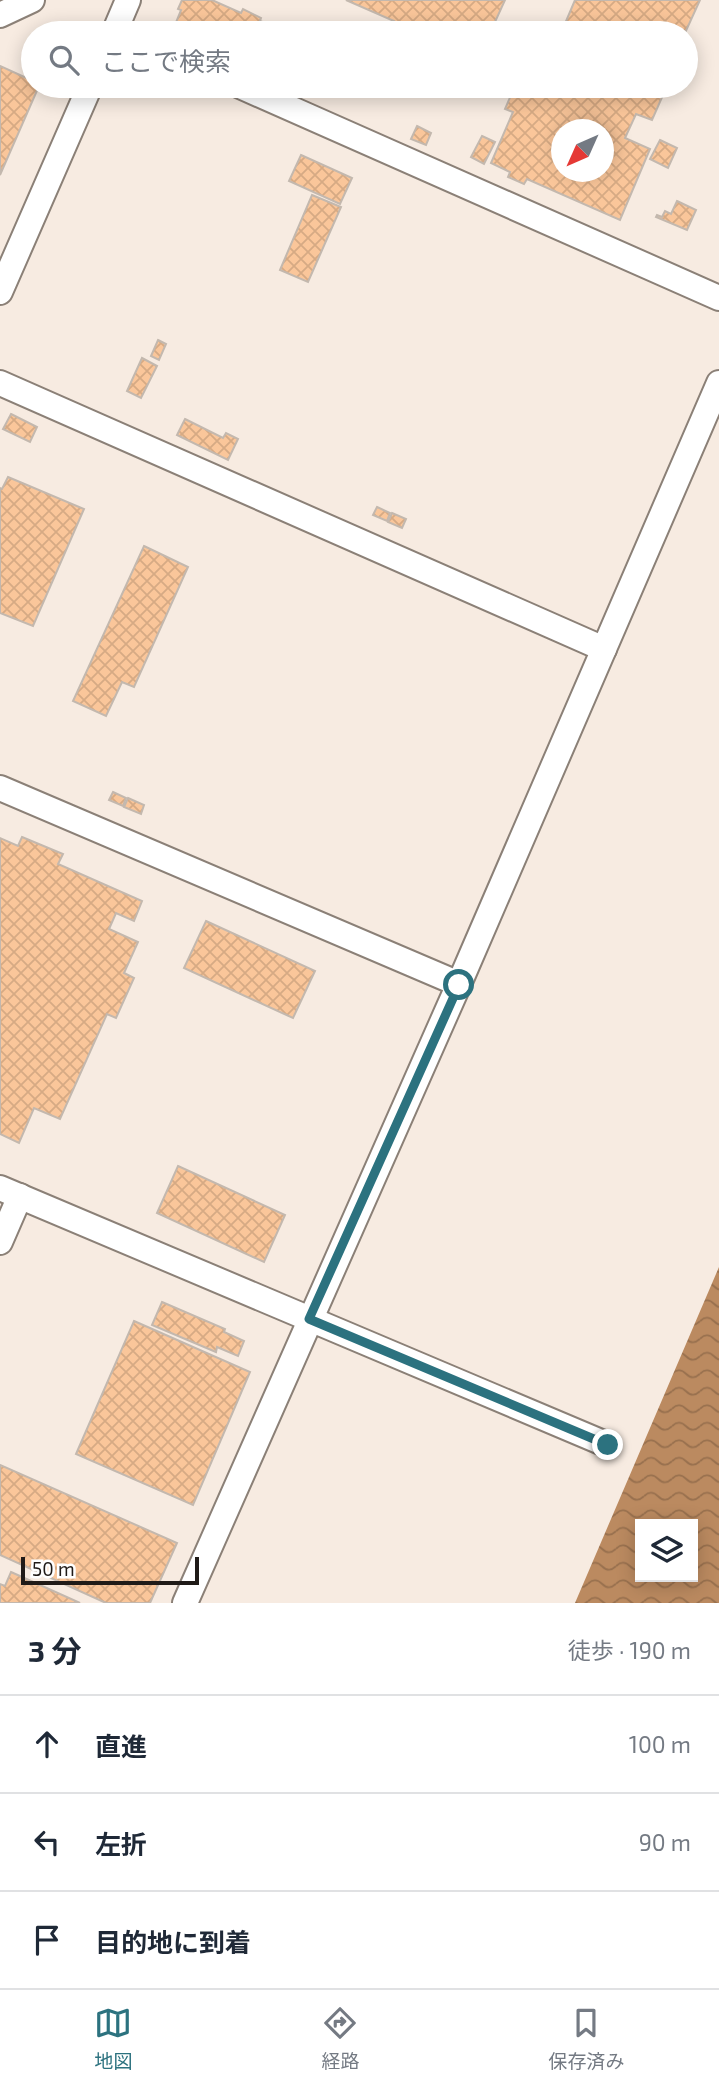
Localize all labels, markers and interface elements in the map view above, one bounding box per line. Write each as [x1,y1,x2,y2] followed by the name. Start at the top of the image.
[21,21,698,98] search box
[45,41,83,79] icon: search
[101,45,231,76] text: ここで検索
[551,119,614,182] north arrow
[443,969,474,1000] route start
[592,1429,623,1460] route end
[635,1519,698,1582] map controls
[635,1519,698,1582] button: layers
[21,1554,200,1586] scale bar
[32,1557,75,1580] text: 50 m
[28,1632,82,1668] text: 3 分
[568,1636,691,1664] text: 徒歩 · 190 m
[28,1725,66,1763] icon: ahead
[95,1730,147,1761] text: 直進
[629,1730,691,1758] text: 100 m
[28,1823,66,1861] icon: left
[95,1828,147,1859] text: 左折
[639,1828,691,1856] text: 90 m
[28,1921,66,1959] icon: arrive
[95,1926,251,1957] text: 目的地に到着
[94,2004,133,2073] tab: 地図
[321,2004,360,2073] tab: 経路
[548,2004,625,2073] tab: 保存済み

